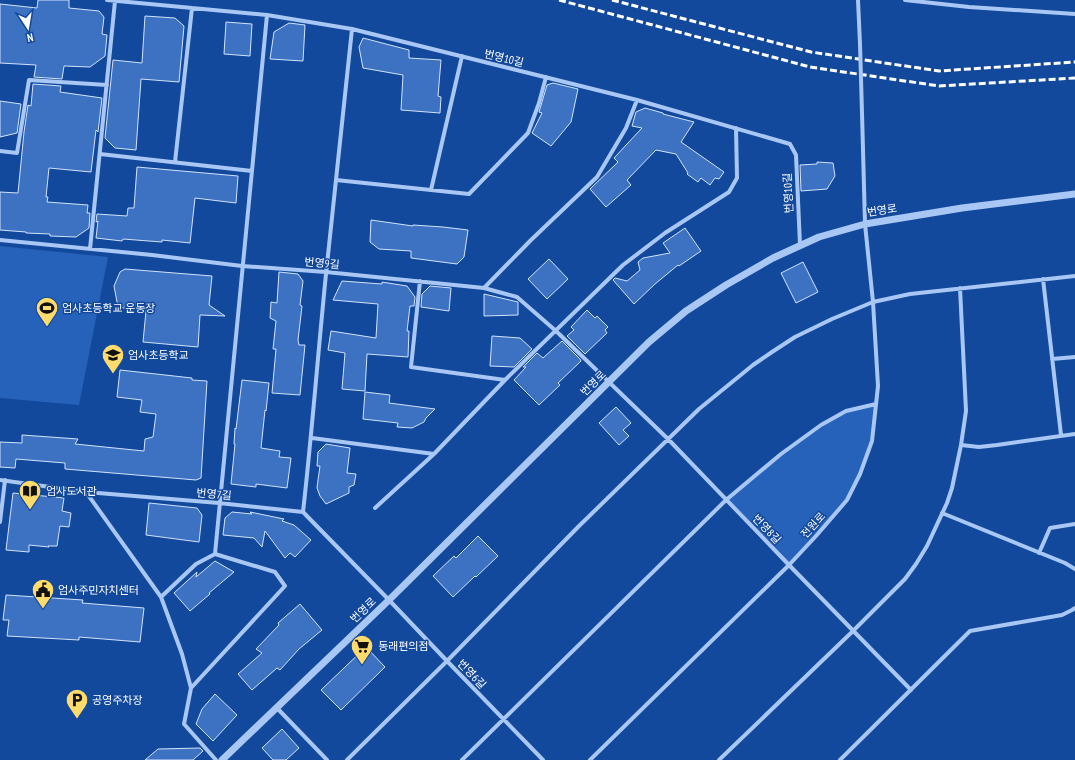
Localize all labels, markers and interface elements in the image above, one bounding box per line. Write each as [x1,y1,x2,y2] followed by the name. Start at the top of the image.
[8,8,48,48] north arrow
[26,30,34,45] text: N
[483,46,525,70] street label: 번영10길
[780,173,796,213] street label: 번영10길
[866,201,898,219] street label: 번영로
[304,254,340,272] street label: 번영9길
[34,295,60,328] sports icon: 엄사초등학교 운동장
[62,301,155,315] place label: 엄사초등학교 운동장
[100,342,126,375] school or university icon: 엄사초등학교
[128,348,189,362] place label: 엄사초등학교
[577,367,609,399] street label: 번영로
[17,478,43,511] library icon: 엄사도서관
[46,484,97,498] place label: 엄사도서관
[196,485,232,503] street label: 번영7길
[798,509,828,541] street label: 전원로
[750,511,784,547] street label: 번영8길
[30,577,56,610] public building icon: 엄사주민자치센터
[58,583,139,597] place label: 엄사주민자치센터
[347,594,379,626] street label: 번영로
[349,633,375,666] supermarket icon: 동래편의점
[378,639,429,653] place label: 동래편의점
[455,656,489,692] street label: 번영6길
[64,687,90,720] parking icon: 공영주차장
[92,693,143,707] place label: 공영주차장

